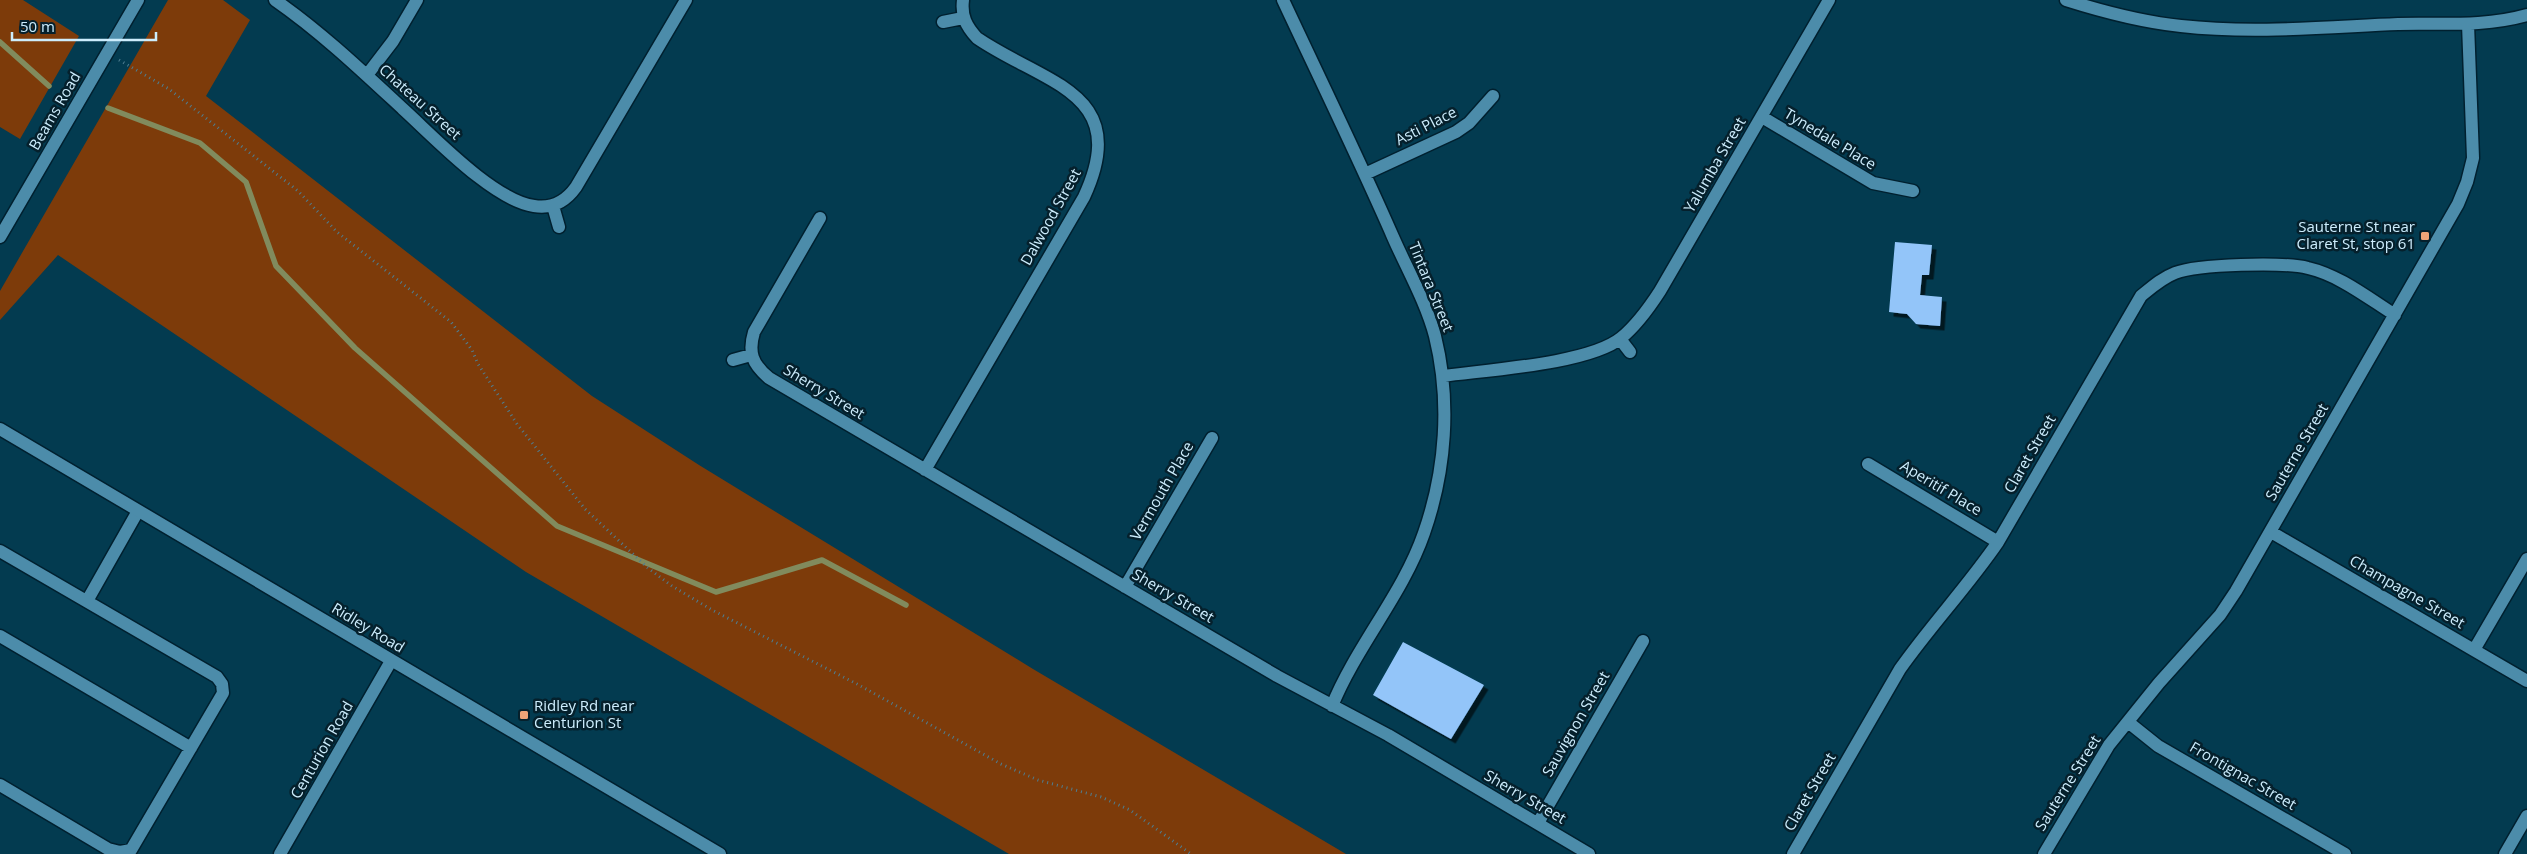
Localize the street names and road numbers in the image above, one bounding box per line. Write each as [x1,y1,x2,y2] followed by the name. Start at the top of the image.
[375,59,466,144] street label: Chateau Street
[24,68,85,153] street label: Beams Road
[1391,101,1460,149] street label: Asti Place
[1781,103,1880,173] street label: Tynedale Place
[1679,113,1750,216] street label: Yalumba Street
[1015,165,1085,268] street label: Dalwood Street
[1405,239,1459,334] street label: Tintara Street
[780,359,869,423] street label: Sherry Street
[2260,399,2332,504] street label: Sauterne Street
[1999,411,2060,496] street label: Claret Street
[1125,438,1197,543] street label: Vermouth Place
[1897,455,1986,519] street label: Aperitif Place
[2346,550,2469,632] street label: Champagne Street
[1129,564,1218,627] street label: Sherry Street
[328,598,409,657] street label: Ridley Road
[1537,667,1613,780] street label: Sauvignon Street
[285,697,357,802] street label: Centurion Road
[2030,731,2105,834] street label: Sauterne Street
[2187,737,2300,814] street label: Frontignac Street
[1779,749,1840,834] street label: Claret Street
[1481,765,1570,828] street label: Sherry Street

